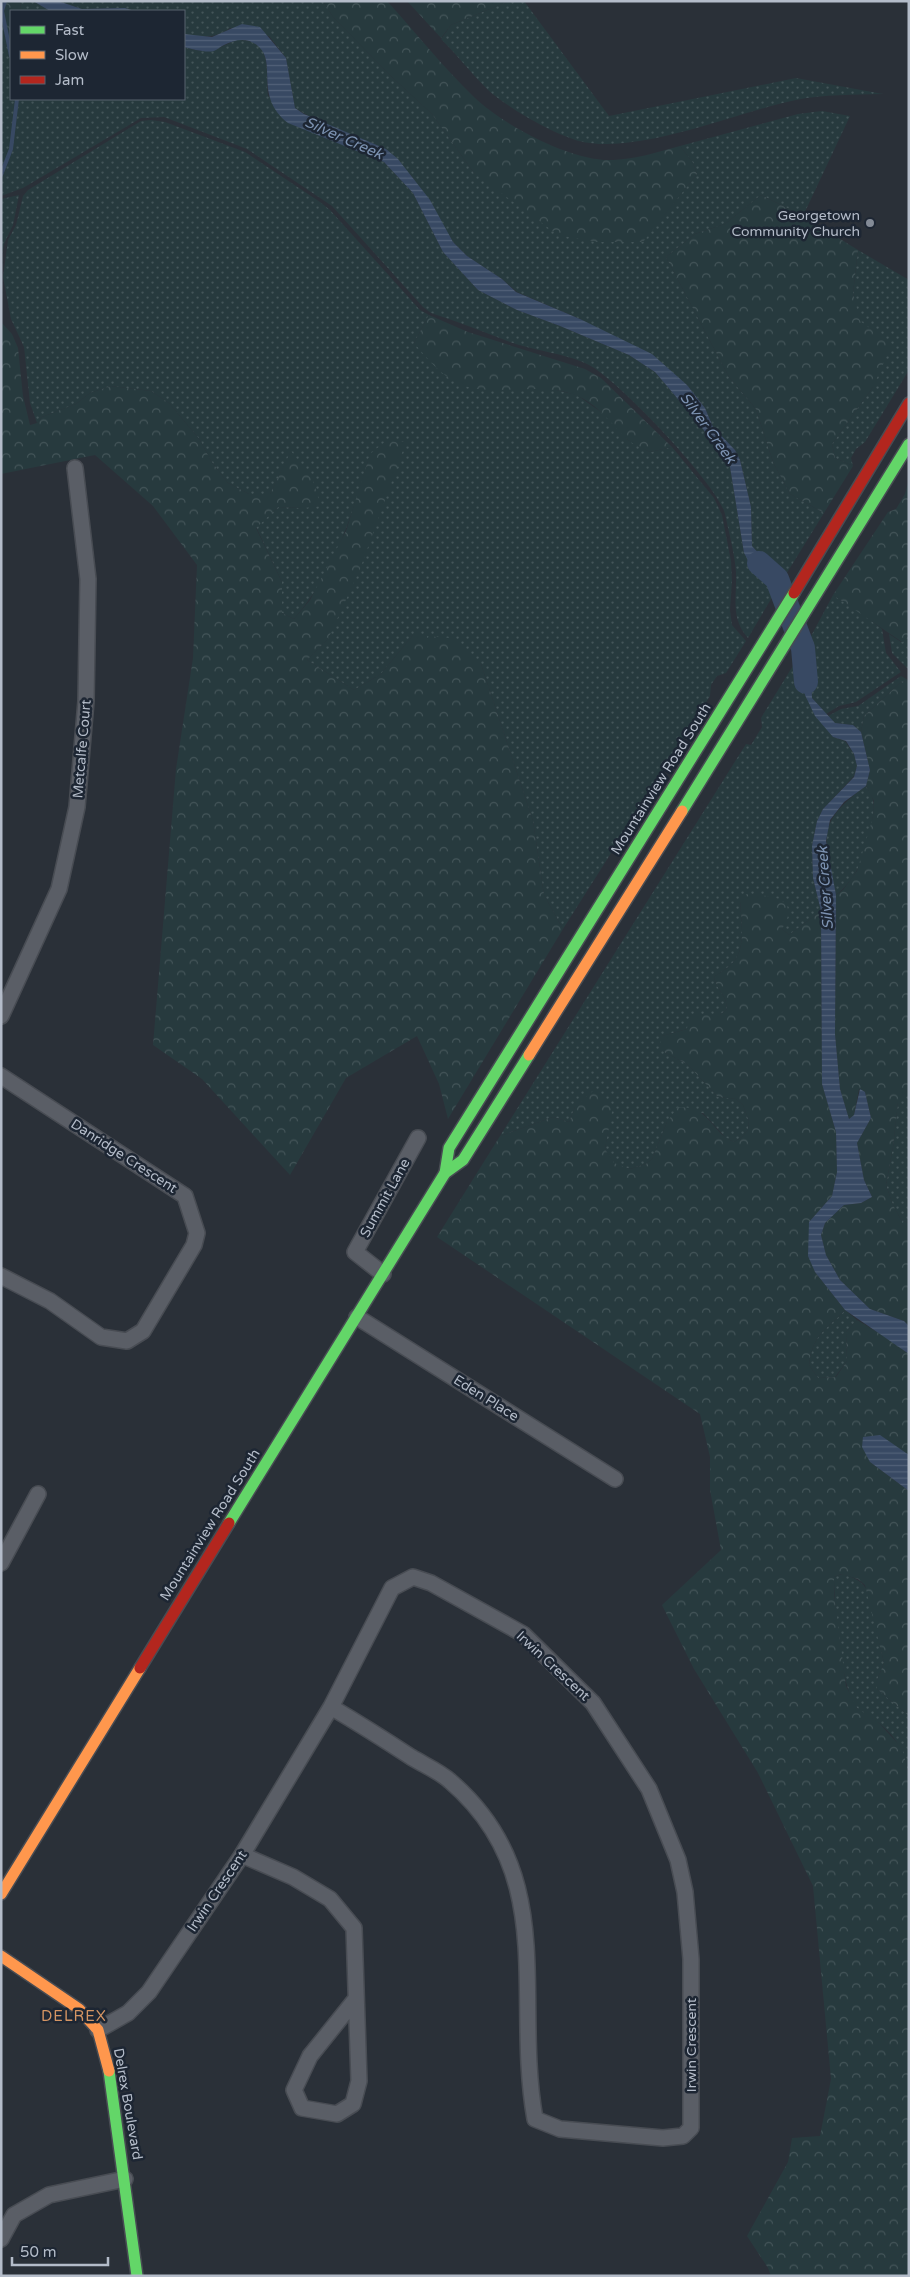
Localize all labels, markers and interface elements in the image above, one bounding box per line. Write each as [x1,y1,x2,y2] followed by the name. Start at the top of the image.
[10,10,185,100] legend
[55,21,85,39] text: Fast
[55,46,89,64] text: Slow
[55,71,84,89] text: Jam
[302,113,387,164] water label: Silver Creek
[731,207,860,240] place label: Georgetown Community Church
[864,217,876,229] marker: Georgetown Community Church
[676,389,741,469] water label: Silver Creek
[69,698,95,799] street label: Metcalfe Court
[607,700,715,858] street label: Mountainview Road South
[813,844,837,930] water label: Silver Creek
[68,1115,181,1197] street label: Danridge Crescent
[356,1156,414,1240] street label: Summit Lane
[450,1371,522,1425] street label: Eden Place
[156,1446,264,1604] street label: Mountainview Road South
[513,1628,594,1705] street label: Irwin Crescent
[184,1847,251,1935] street label: Irwin Crescent
[683,1997,700,2092] street label: Irwin Crescent
[41,2007,107,2025] district label: DELREX
[110,2047,146,2161] street label: Delrex Boulevard
[12,2234,109,2266] scale bar
[20,2243,57,2261] text: 50 m

